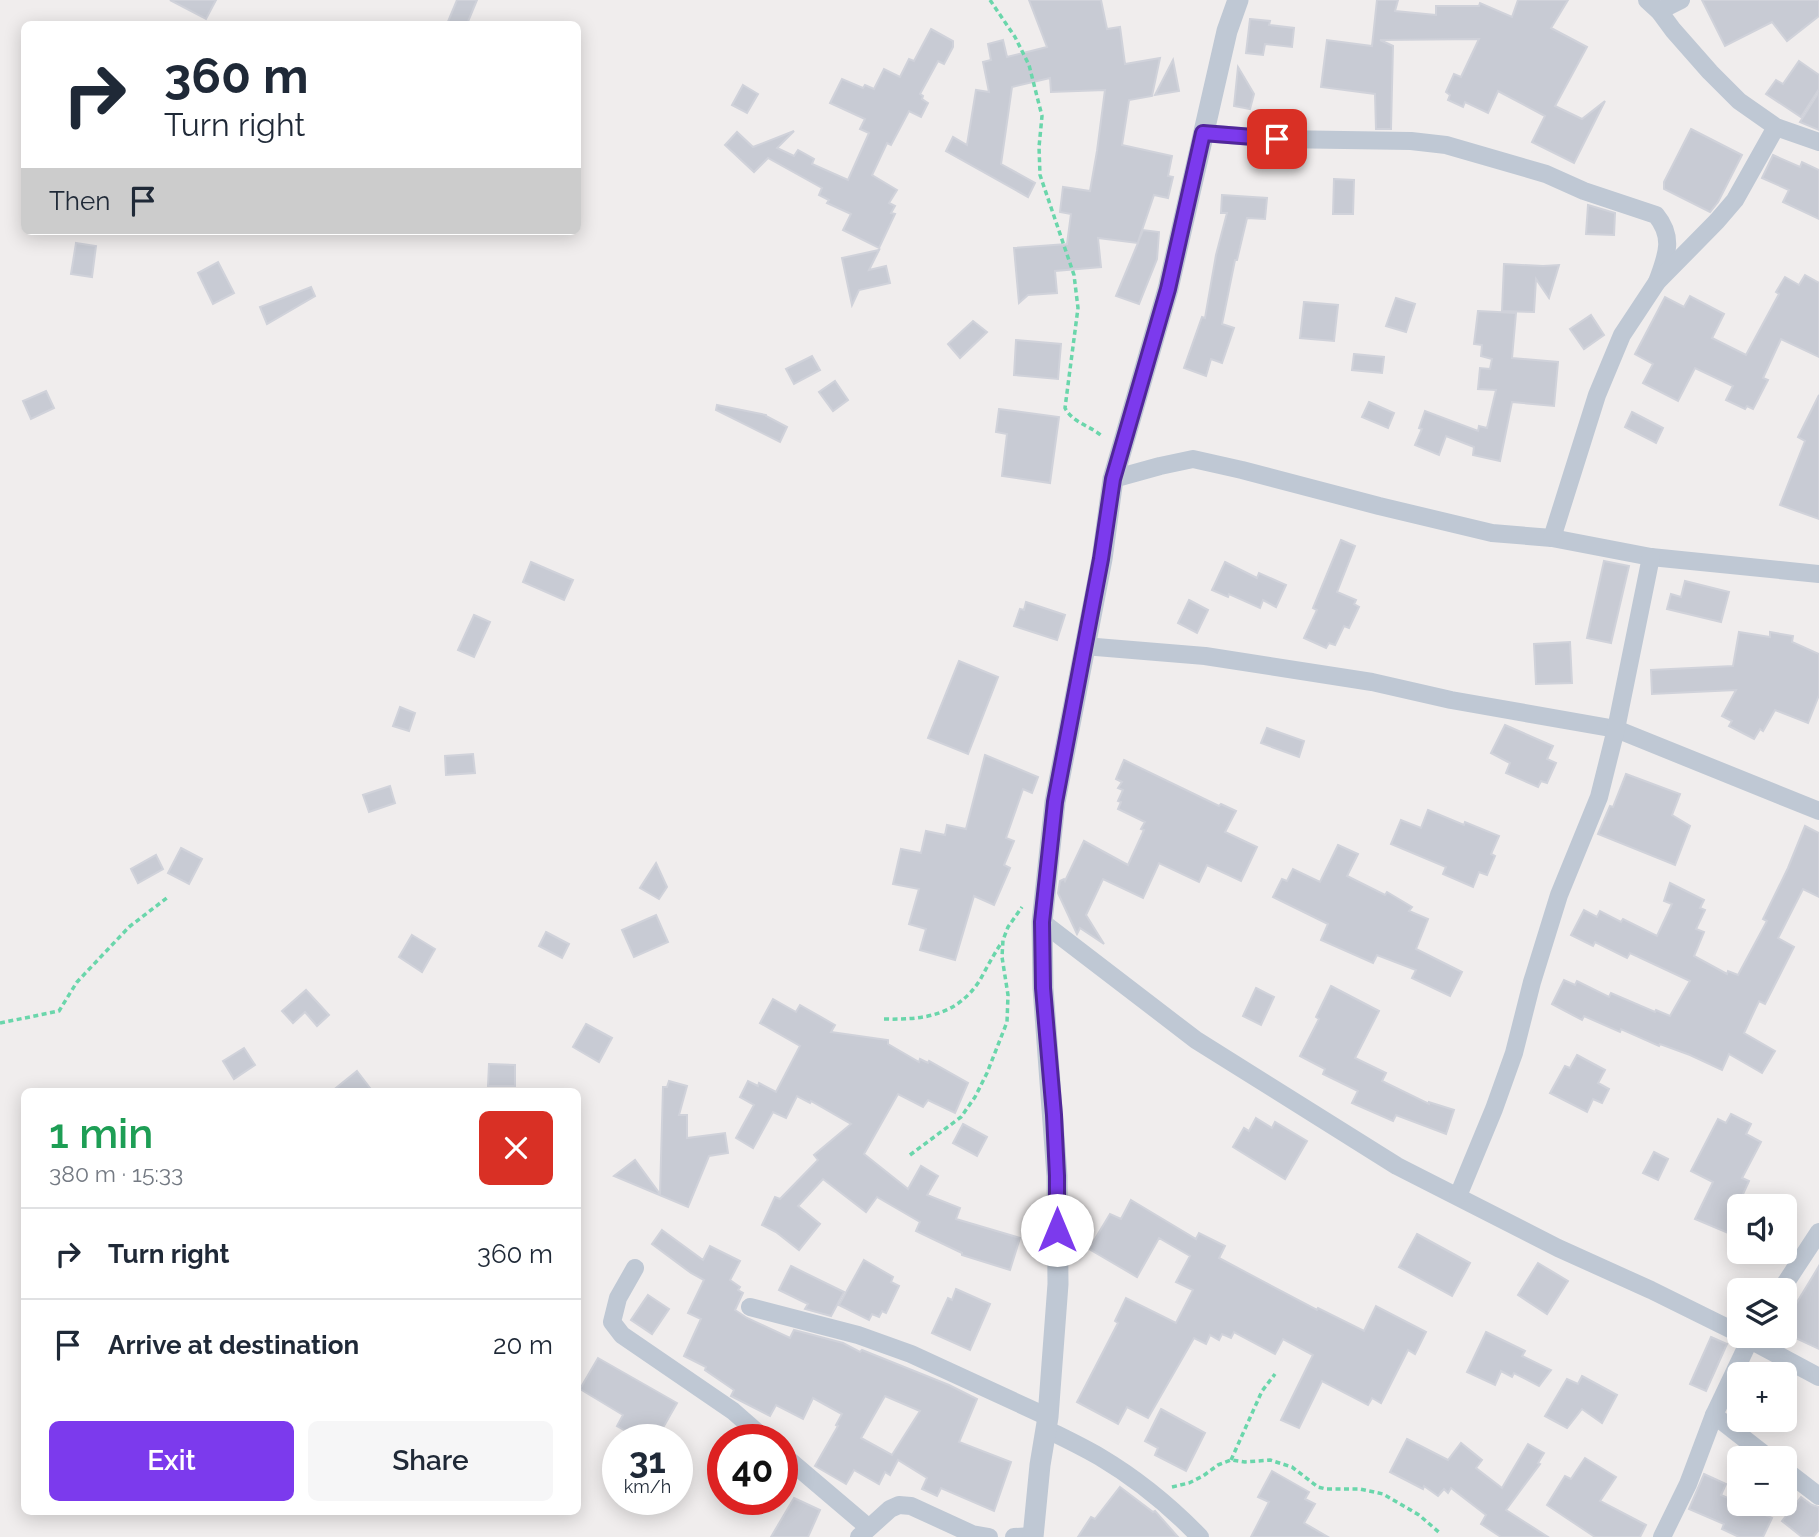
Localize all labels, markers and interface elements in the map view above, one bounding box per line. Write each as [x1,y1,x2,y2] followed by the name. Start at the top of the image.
[164,47,309,104] text: 360 m
[49,49,140,140] icon: right
[164,106,305,143] text: Turn right
[1247,109,1307,169] pin
[1258,120,1296,158] icon: arrive
[124,182,162,220] icon: arrive
[49,186,110,216] text: Then
[49,1109,153,1158] text: 1 min
[479,1111,553,1185] button: close
[49,1160,183,1187] text: 380 m · 15:33
[1020,1193,1094,1267] position arrow
[1727,1194,1797,1516] map controls
[1727,1194,1797,1264] button: sound
[49,1235,87,1273] icon: right
[108,1239,229,1269] text: Turn right
[477,1239,553,1269] text: 360 m
[1727,1278,1797,1348] button: layers
[49,1326,87,1364] icon: arrive
[108,1330,359,1360] text: Arrive at destination
[493,1330,553,1360] text: 20 m
[1727,1362,1797,1432] button: +
[49,1421,294,1501] button: Exit
[308,1421,553,1501] button: Share
[707,1424,798,1515] speed limit sign: 40
[629,1440,666,1481] text: 31
[1727,1446,1797,1516] button: −
[624,1476,671,1497] text: km/h

